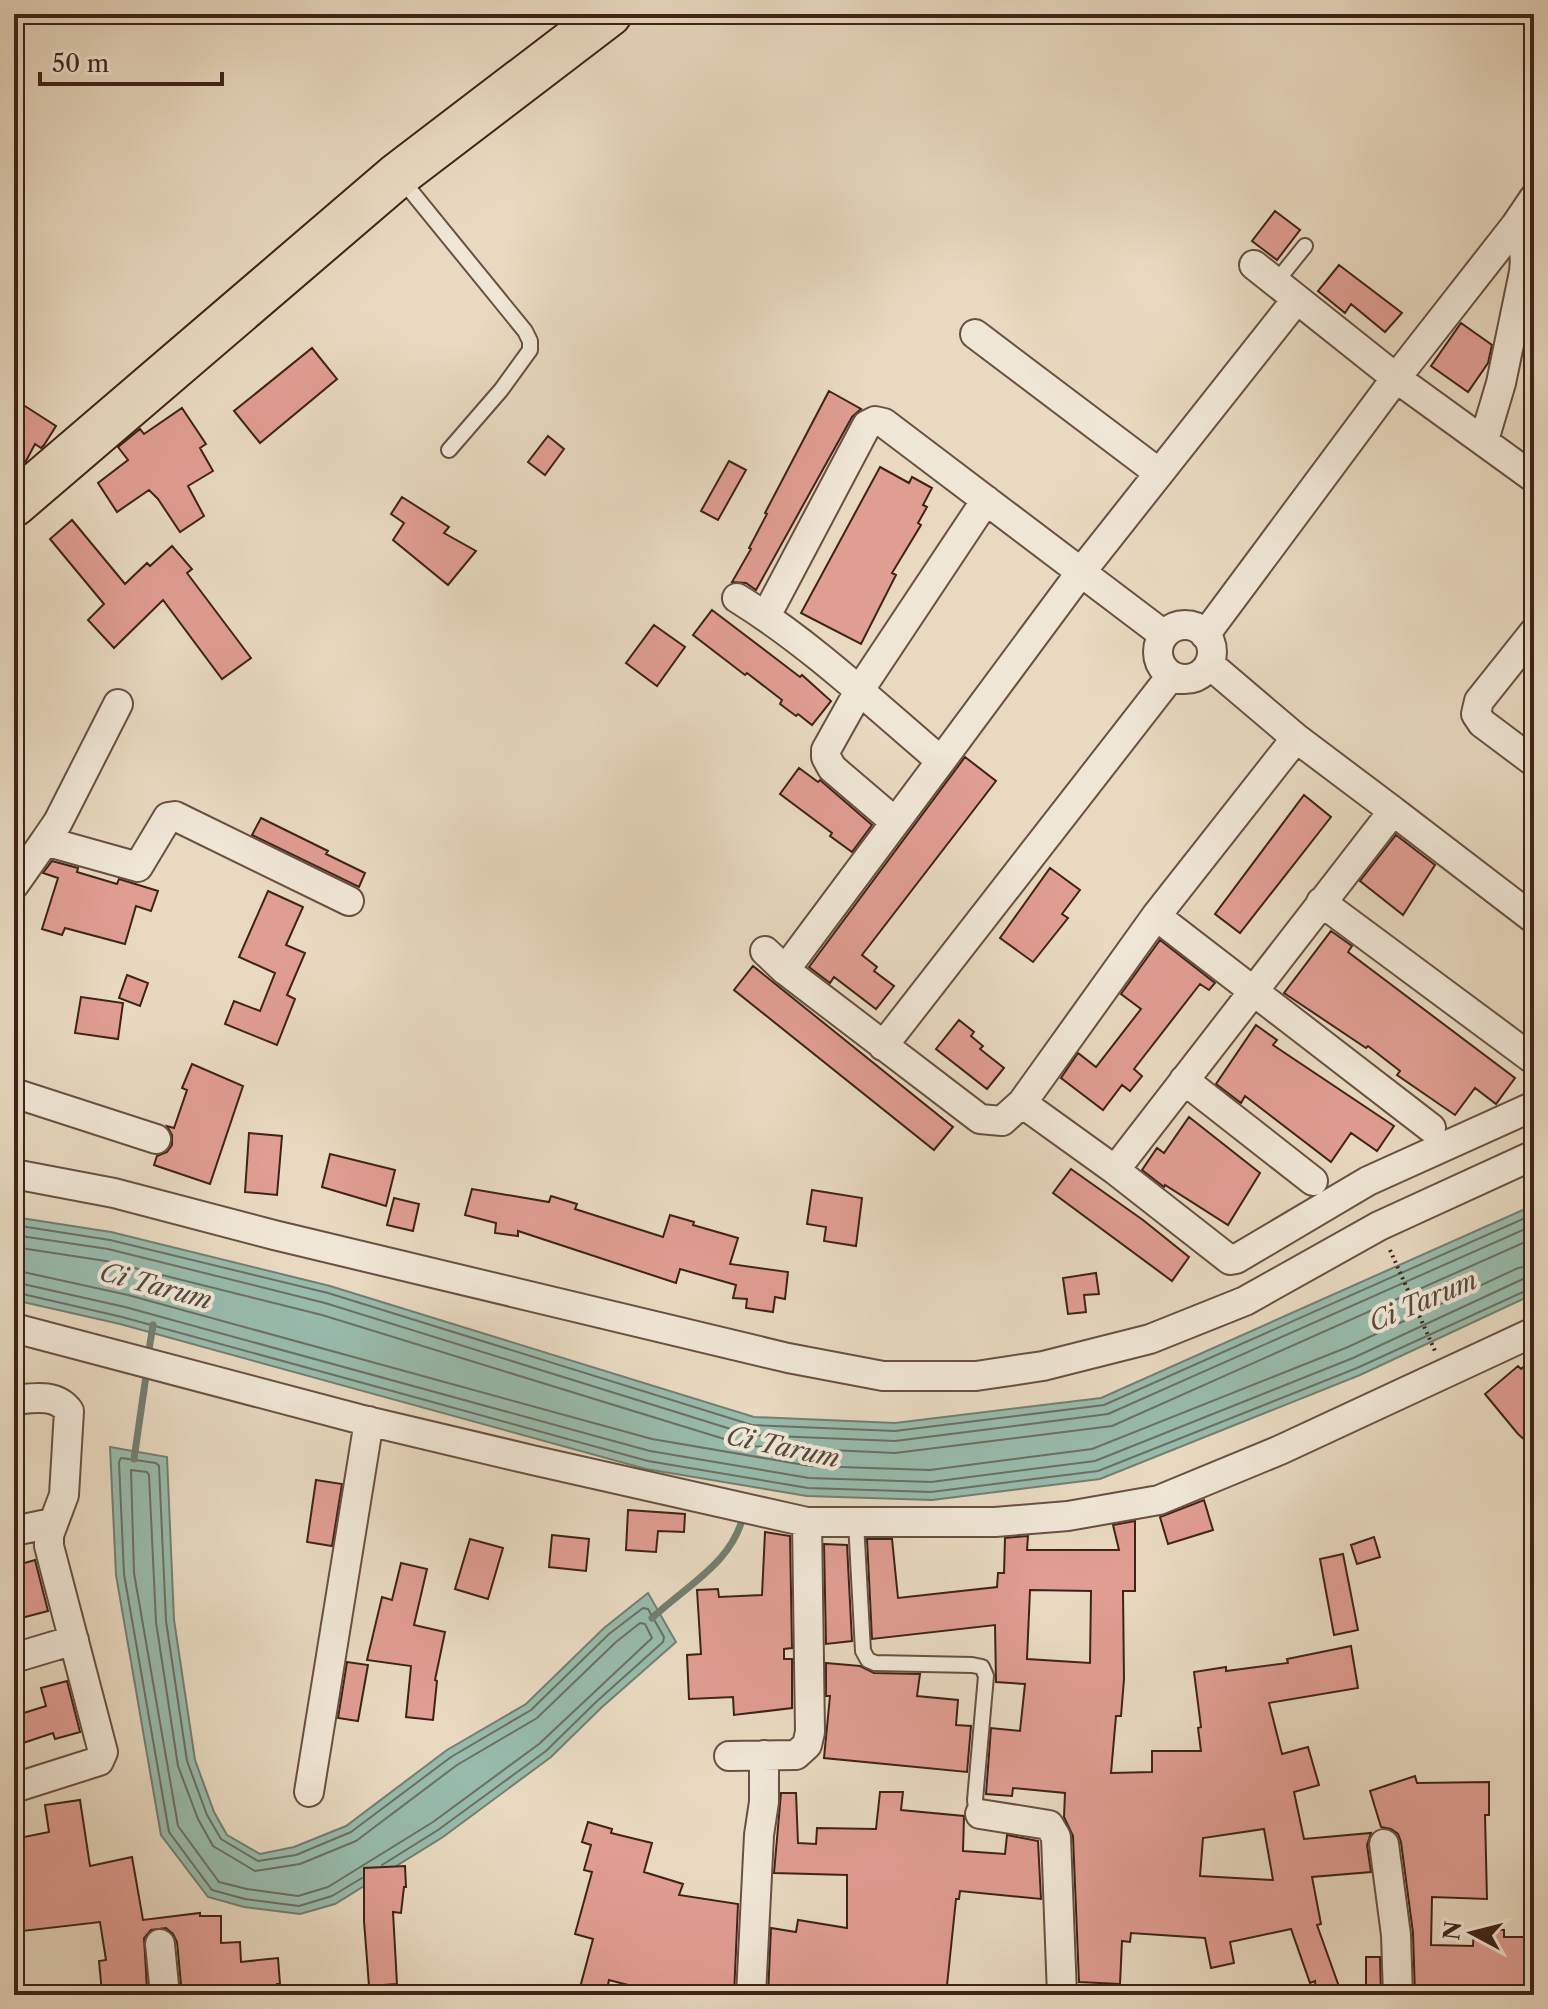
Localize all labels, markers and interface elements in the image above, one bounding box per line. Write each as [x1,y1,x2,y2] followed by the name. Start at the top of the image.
[40,36,222,86] scale bar
[52,49,109,78] text: 50 m
[96,1256,216,1316] water label: Ci Tarum
[1364,1264,1482,1338] water label: Ci Tarum
[723,1419,843,1475] water label: Ci Tarum
[1432,1893,1512,1973] north arrow
[1438,1919,1467,1942] text: N

